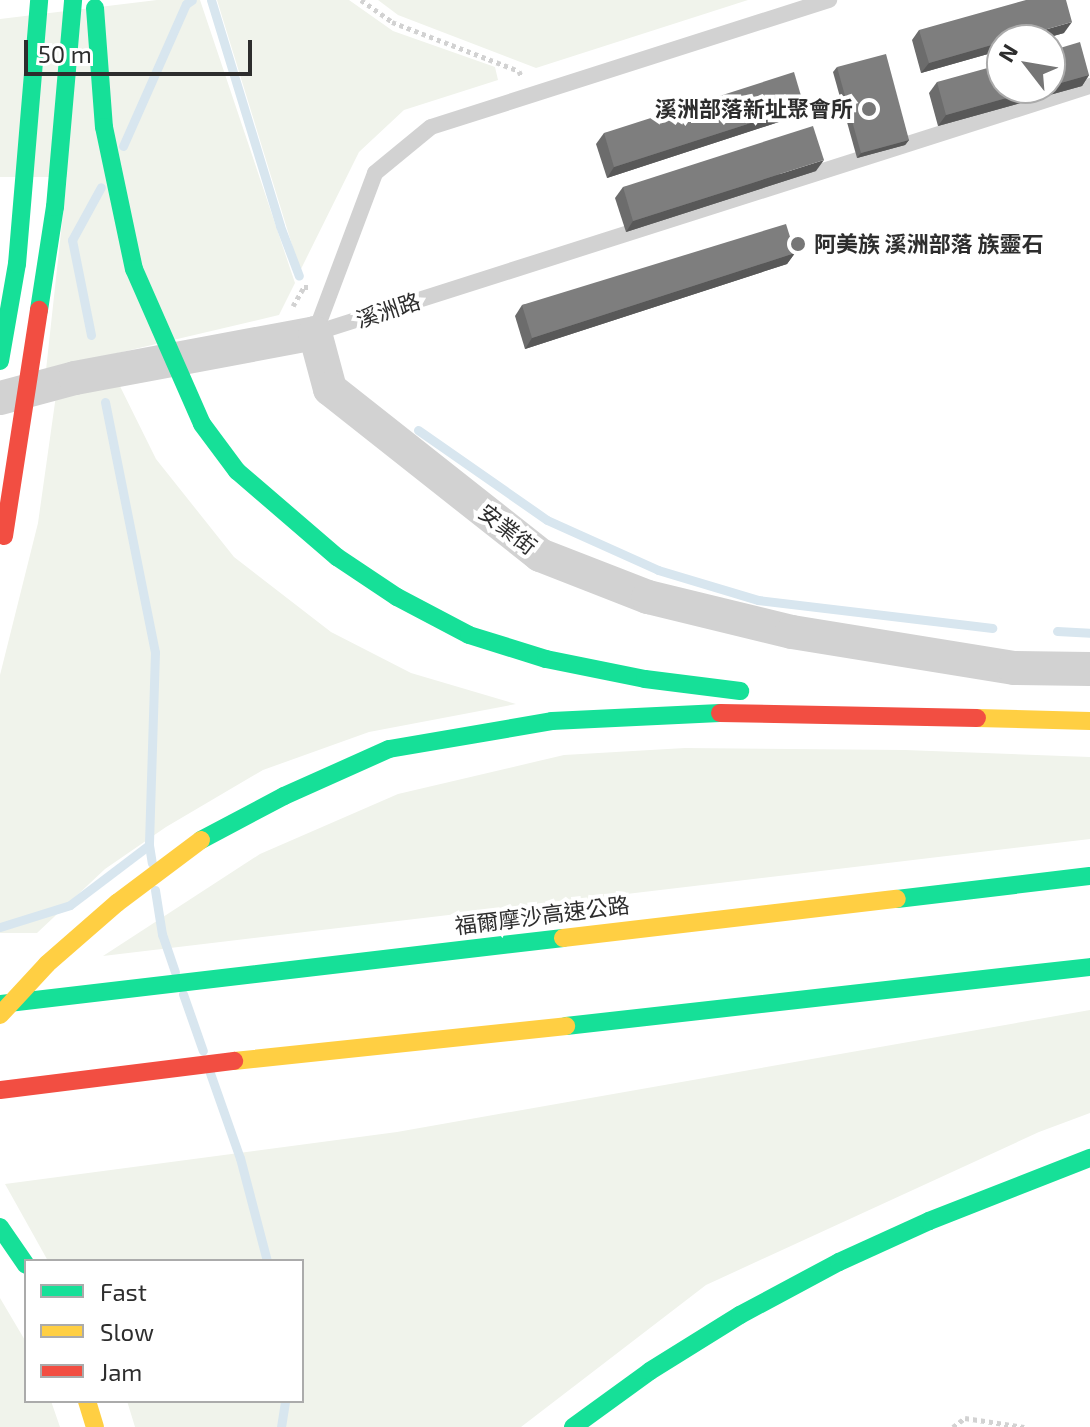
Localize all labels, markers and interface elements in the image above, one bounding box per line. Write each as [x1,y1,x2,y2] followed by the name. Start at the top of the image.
[28,24,256,74] scale bar
[986,24,1066,104] north arrow
[38,39,92,68] text: 50 m
[992,39,1022,66] text: N
[655,96,853,122] place label: 溪洲部落新址聚會所
[860,100,878,118] marker: 溪洲部落新址聚會所
[814,231,1044,257] place label: 阿美族 溪洲部落 族靈石
[789,235,807,253] marker: 阿美族 溪洲部落 族靈石
[353,287,423,333] street label: 溪洲路
[474,498,542,560] street label: 安業街
[453,891,631,939] street label: 福爾摩沙高速公路
[24,1259,304,1403] legend
[100,1277,147,1306] text: Fast
[100,1317,154,1346] text: Slow
[100,1357,142,1386] text: Jam

